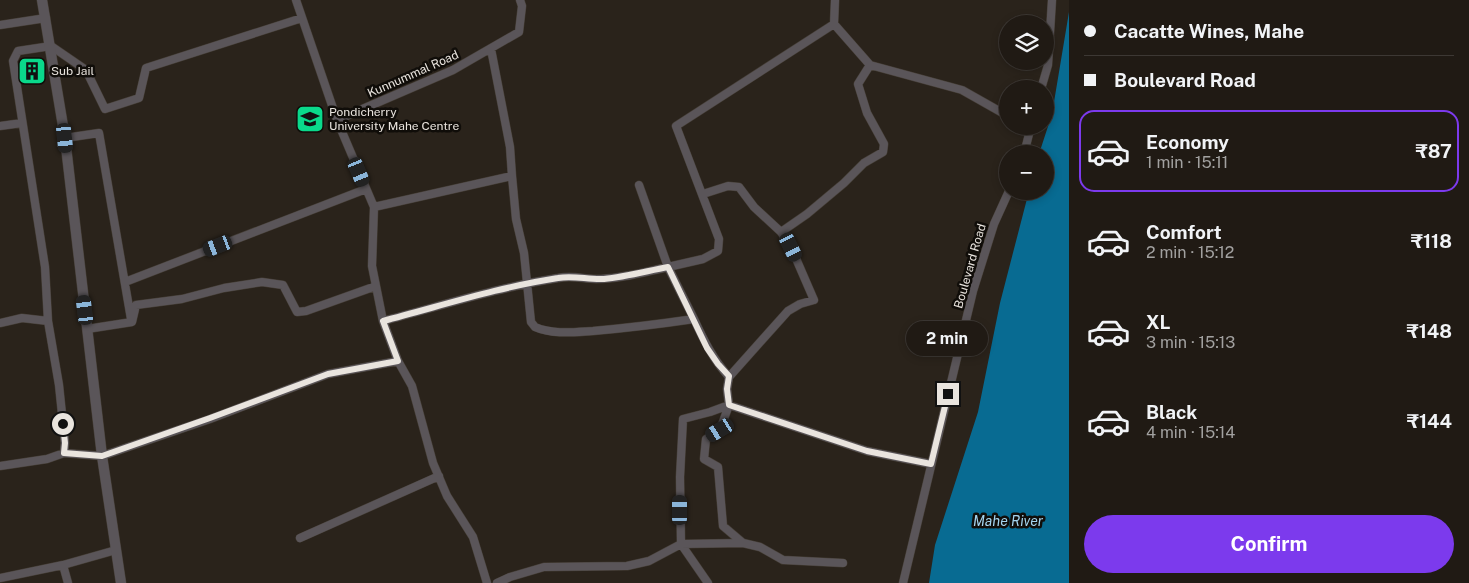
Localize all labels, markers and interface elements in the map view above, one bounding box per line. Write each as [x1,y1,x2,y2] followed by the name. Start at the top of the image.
[999,15,1054,200] map controls
[999,15,1054,70] button: layers
[1114,20,1304,42] text: Cacatte Wines, Mahe
[365,48,461,100] street label: Kunnummal Road
[17,56,47,86] building icon: Sub Jail
[51,64,94,78] place label: Sub Jail
[1114,69,1256,91] text: Boulevard Road
[999,80,1054,135] button: +
[295,104,325,134] school or university icon: Pondicherry University Mahe Centre
[329,105,459,133] place label: Pondicherry University Mahe Centre
[55,122,74,154] car
[1086,129,1131,174] icon: car
[1146,131,1229,153] text: Economy
[1415,140,1452,162] text: ₹87
[999,145,1054,200] button: −
[1146,153,1228,172] text: 1 min · 15:11
[346,155,371,189] car
[1086,219,1131,264] icon: car
[1146,221,1222,243] text: Comfort
[951,222,989,310] street label: Boulevard Road
[777,230,804,264] car
[1411,230,1452,252] text: ₹118
[201,234,234,258] car
[1146,243,1234,262] text: 2 min · 15:12
[75,294,94,326] car
[1086,309,1131,354] icon: car
[1146,311,1171,333] text: XL
[1406,320,1452,342] text: ₹148
[907,322,989,356] callout: 2 min
[926,329,968,348] text: 2 min
[1146,333,1235,352] text: 3 min · 15:13
[937,383,959,405] route end
[1086,399,1131,444] icon: car
[1146,401,1197,423] text: Black
[1407,410,1452,432] text: ₹144
[52,413,74,435] route start
[703,416,736,444] car
[1146,423,1235,442] text: 4 min · 15:14
[672,495,687,525] car
[973,513,1044,529] water label: Mahe River
[1084,515,1454,573] button: Confirm

